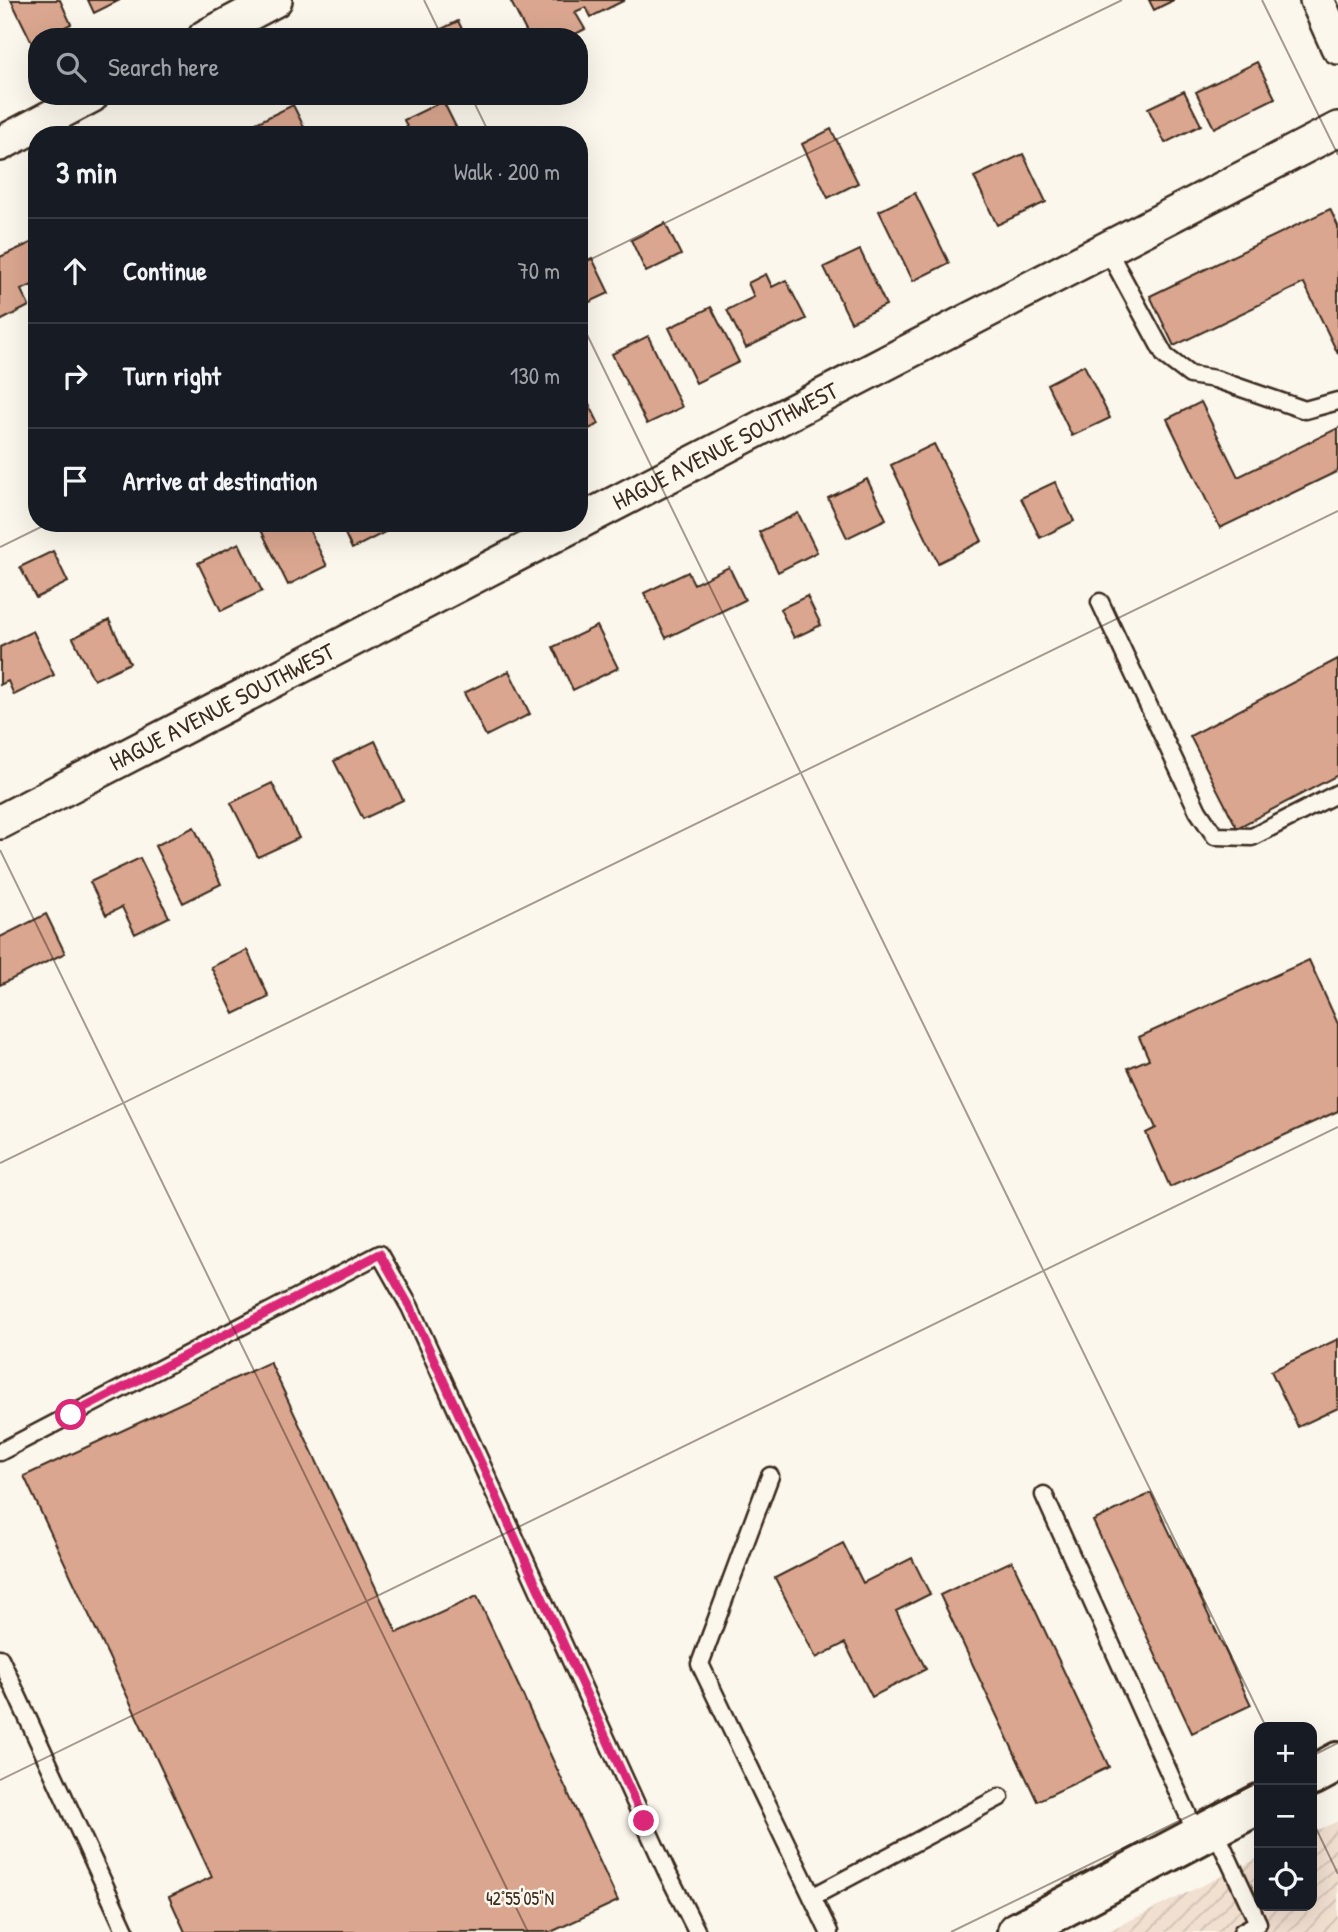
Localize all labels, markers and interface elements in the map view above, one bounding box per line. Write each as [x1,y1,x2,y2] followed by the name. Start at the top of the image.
[28,28,588,105] search box
[52,48,90,86] icon: search
[108,49,219,84] text: Search here
[56,152,117,192] text: 3 min
[454,156,560,187] text: Walk · 200 m
[56,252,94,290] icon: ahead
[123,253,207,288] text: Continue
[517,255,560,286] text: 70 m
[56,357,94,395] icon: right
[123,358,221,393] text: Turn right
[510,360,560,391] text: 130 m
[607,373,844,517] street label: HAGUE AVENUE SOUTHWEST
[56,462,94,500] icon: arrive
[123,463,318,498] text: Arrive at destination
[103,634,340,778] street label: HAGUE AVENUE SOUTHWEST
[55,1399,86,1430] route start
[1254,1722,1317,1911] map controls
[1254,1722,1317,1785] button: +
[1254,1785,1317,1848] button: −
[628,1805,659,1836] route end
[1254,1848,1317,1911] button: locate
[486,1886,554,1911] text: 42°55'05"N

